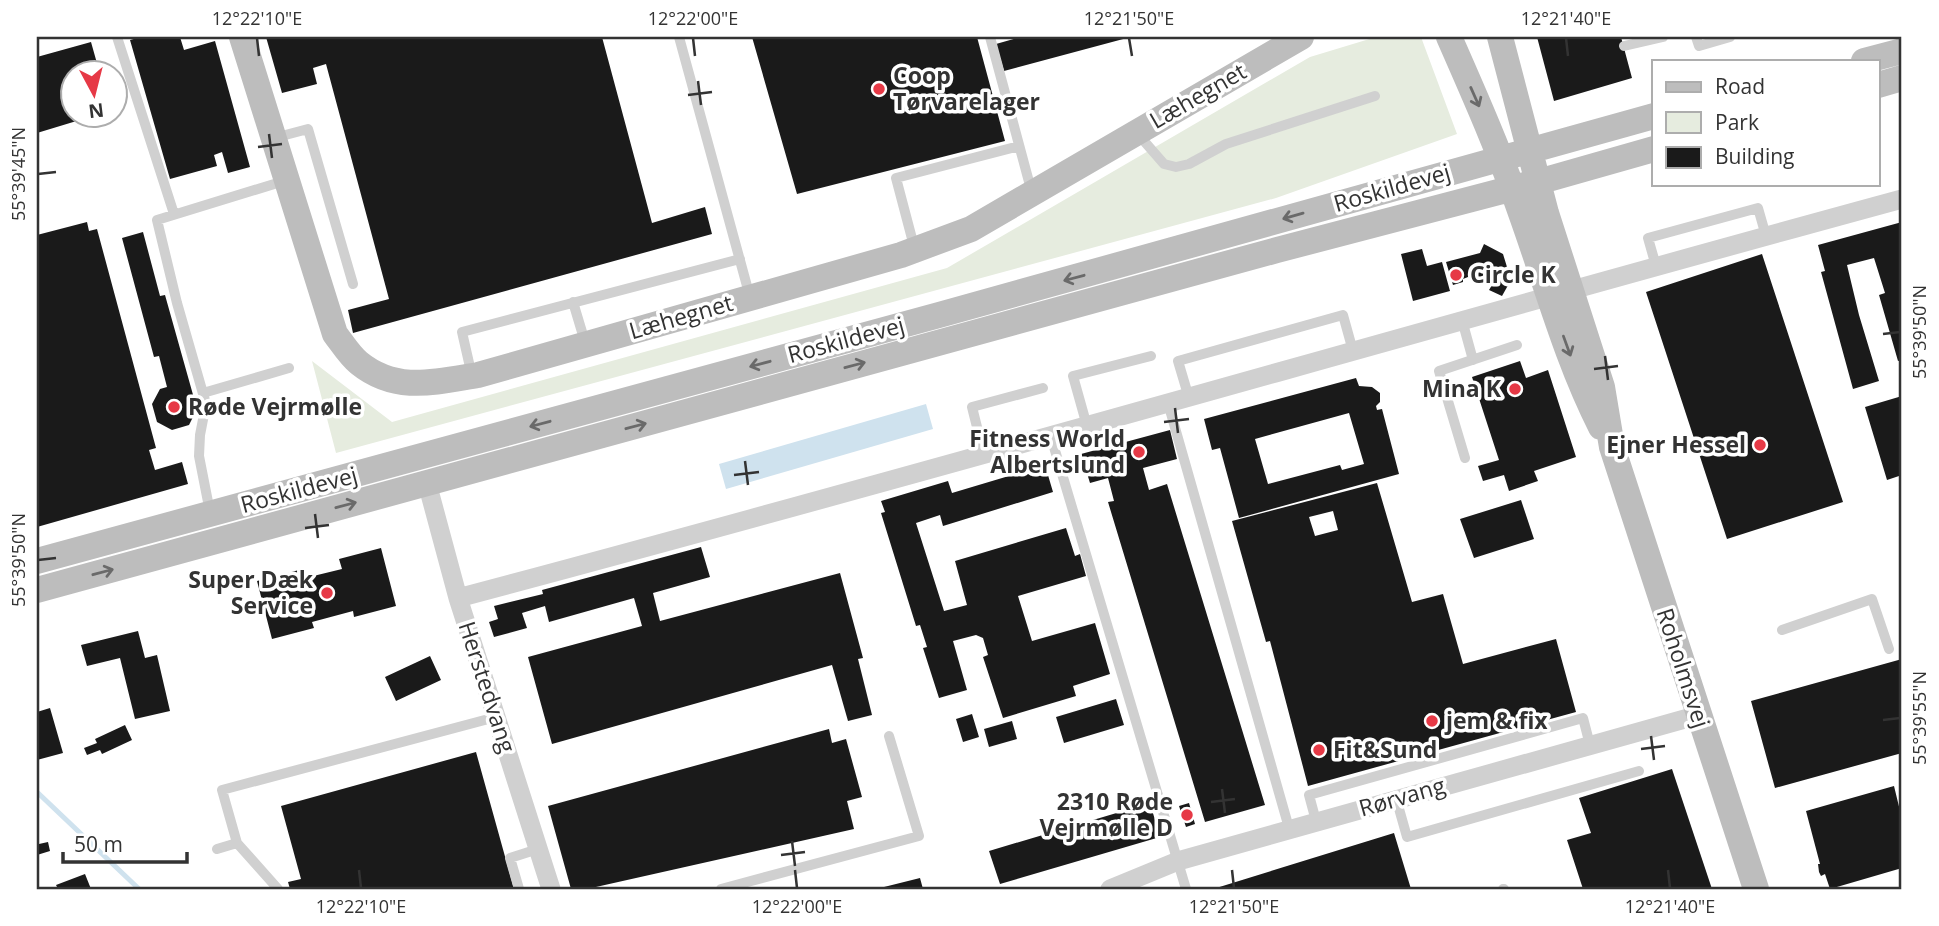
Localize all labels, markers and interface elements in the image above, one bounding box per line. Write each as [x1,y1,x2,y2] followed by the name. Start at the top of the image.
[212,6,302,30] text: 12°22'10"E
[648,6,738,30] text: 12°22'00"E
[1084,6,1174,30] text: 12°21'50"E
[1521,6,1611,30] text: 12°21'40"E
[1143,55,1252,136] street label: Læhegnet
[893,59,1040,117] place label: Coop Tørvarelager
[60,60,130,130] north arrow
[1652,60,1880,186] legend
[1715,72,1765,100] text: Road
[871,81,887,97] marker: Coop Tørvarelager
[1469,85,1482,107] one-way arrow
[87,97,105,125] text: N
[1715,108,1759,136] text: Park
[6,127,30,221] text: 55°39'45"N
[1715,142,1794,170] text: Building
[1330,155,1454,219] street label: Roskildevej
[1282,210,1304,223] one-way arrow
[1470,258,1557,290] place label: Circle K
[1448,267,1464,283] marker: Circle K
[1063,272,1085,285] one-way arrow
[1907,285,1931,379] text: 55°39'50"N
[625,286,736,346] street label: Læhegnet
[784,308,908,370] street label: Roskildevej
[1562,334,1574,356] one-way arrow
[749,358,772,371] one-way arrow
[843,358,866,371] one-way arrow
[1422,372,1502,404] place label: Mina K
[1507,381,1523,397] marker: Mina K
[188,390,362,422] place label: Røde Vejrmølle
[166,399,182,415] marker: Røde Vejrmølle
[530,418,552,431] one-way arrow
[625,418,647,431] one-way arrow
[969,422,1125,480] place label: Fitness World Albertslund
[1606,428,1746,460] place label: Ejner Hessel
[1752,437,1768,453] marker: Ejner Hessel
[1131,444,1147,460] marker: Fitness World Albertslund
[237,458,361,520] street label: Roskildevej
[334,498,356,511] one-way arrow
[6,513,30,607] text: 55°39'50"N
[188,563,314,621] place label: Super Dæk Service
[91,565,113,578] one-way arrow
[319,585,335,601] marker: Super Dæk Service
[1650,604,1718,732] street label: Roholmsvej
[452,617,524,757] street label: Herstedvang
[1907,671,1931,765] text: 55°39'55"N
[1444,704,1548,736] place label: jem & fix
[1424,713,1440,729] marker: jem & fix
[1333,733,1437,765] place label: Fit&Sund
[1311,742,1327,758] marker: Fit&Sund
[1355,768,1449,824] street label: Rørvang
[1040,785,1173,843] place label: 2310 Røde Vejrmølle D
[1179,807,1195,823] marker: 2310 Røde Vejrmølle D
[63,821,187,865] scale bar
[74,830,123,858] text: 50 m
[316,894,406,918] text: 12°22'10"E
[752,894,842,918] text: 12°22'00"E
[1189,894,1279,918] text: 12°21'50"E
[1625,894,1715,918] text: 12°21'40"E

